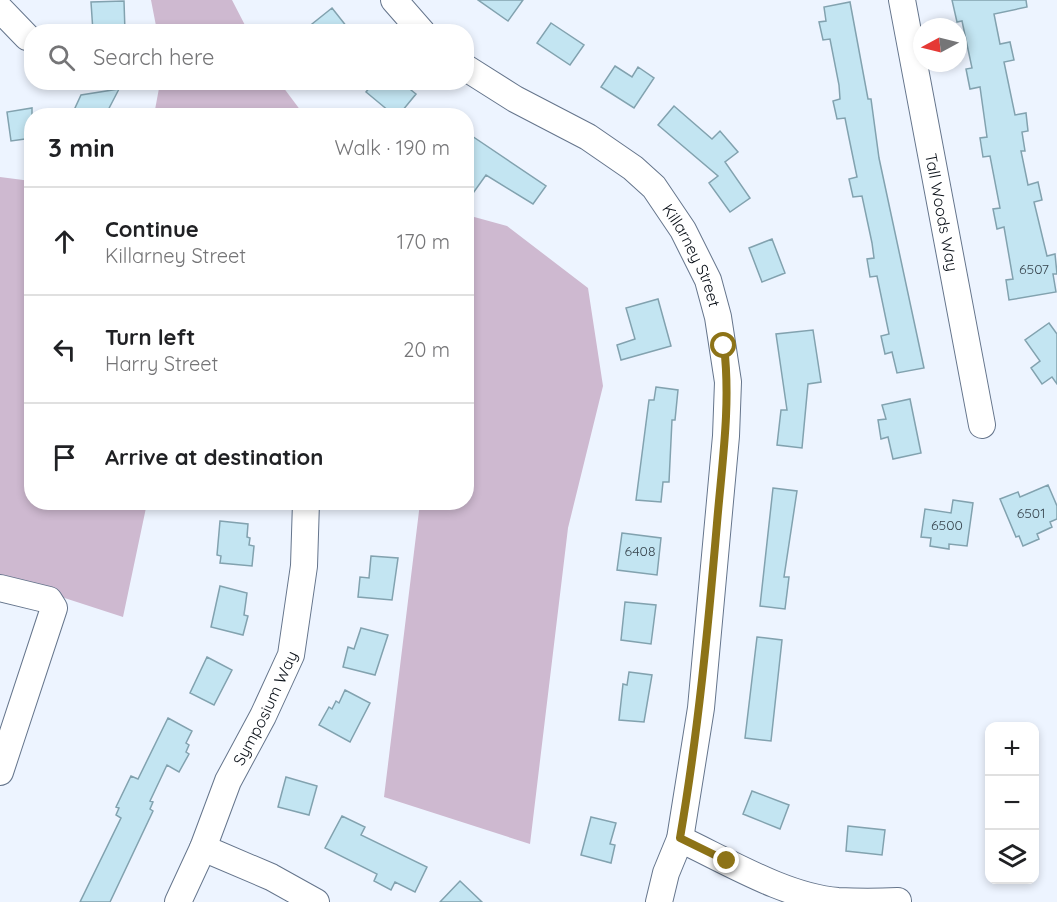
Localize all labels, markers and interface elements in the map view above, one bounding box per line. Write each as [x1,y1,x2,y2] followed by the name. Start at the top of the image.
[913,18,967,72] north arrow
[24,24,474,90] search box
[45,41,78,74] icon: search
[93,43,214,71] text: Search here
[48,131,115,164] text: 3 min
[334,135,450,160] text: Walk · 190 m
[921,152,963,273] street label: Tall Woods Way
[658,200,725,309] street label: Killarney Street
[105,215,199,243] text: Continue
[48,225,81,258] icon: ahead
[397,229,450,254] text: 170 m
[105,243,246,268] text: Killarney Street
[1019,260,1049,278] house number: 6507
[105,323,195,351] text: Turn left
[710,332,736,358] route start
[48,333,81,366] icon: left
[403,337,450,362] text: 20 m
[105,351,218,376] text: Harry Street
[48,441,81,474] icon: arrive
[105,443,323,471] text: Arrive at destination
[1017,504,1045,522] house number: 6501
[931,516,963,534] house number: 6500
[624,542,656,560] house number: 6408
[228,648,302,769] street label: Symposium Way
[985,722,1039,884] map controls
[985,722,1039,776] button: +
[985,776,1039,830] button: −
[985,830,1039,884] button: layers
[713,847,739,873] route end

